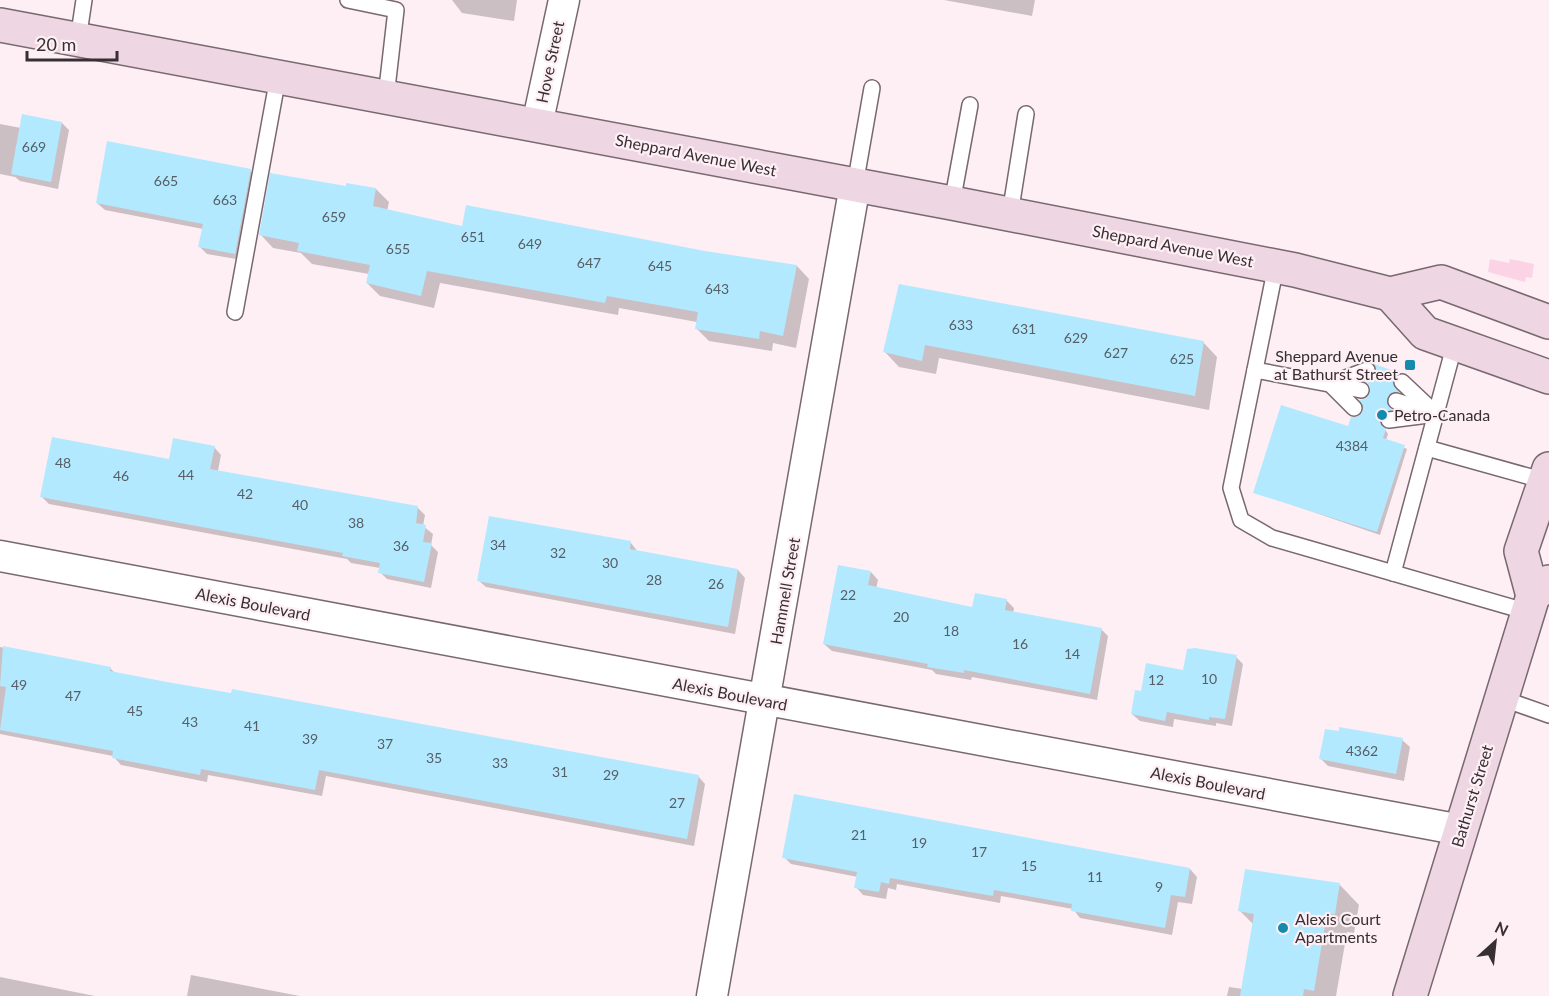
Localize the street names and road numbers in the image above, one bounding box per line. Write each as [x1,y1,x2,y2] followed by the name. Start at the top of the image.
[532,19,568,105] street label: Hove Street
[614,130,778,179] street label: Sheppard Avenue West
[1091,221,1255,270] street label: Sheppard Avenue West
[766,536,803,646] street label: Hammell Street
[194,583,312,624] street label: Alexis Boulevard
[671,673,789,714] street label: Alexis Boulevard
[1447,742,1496,849] street label: Bathurst Street
[1149,762,1267,803] street label: Alexis Boulevard

